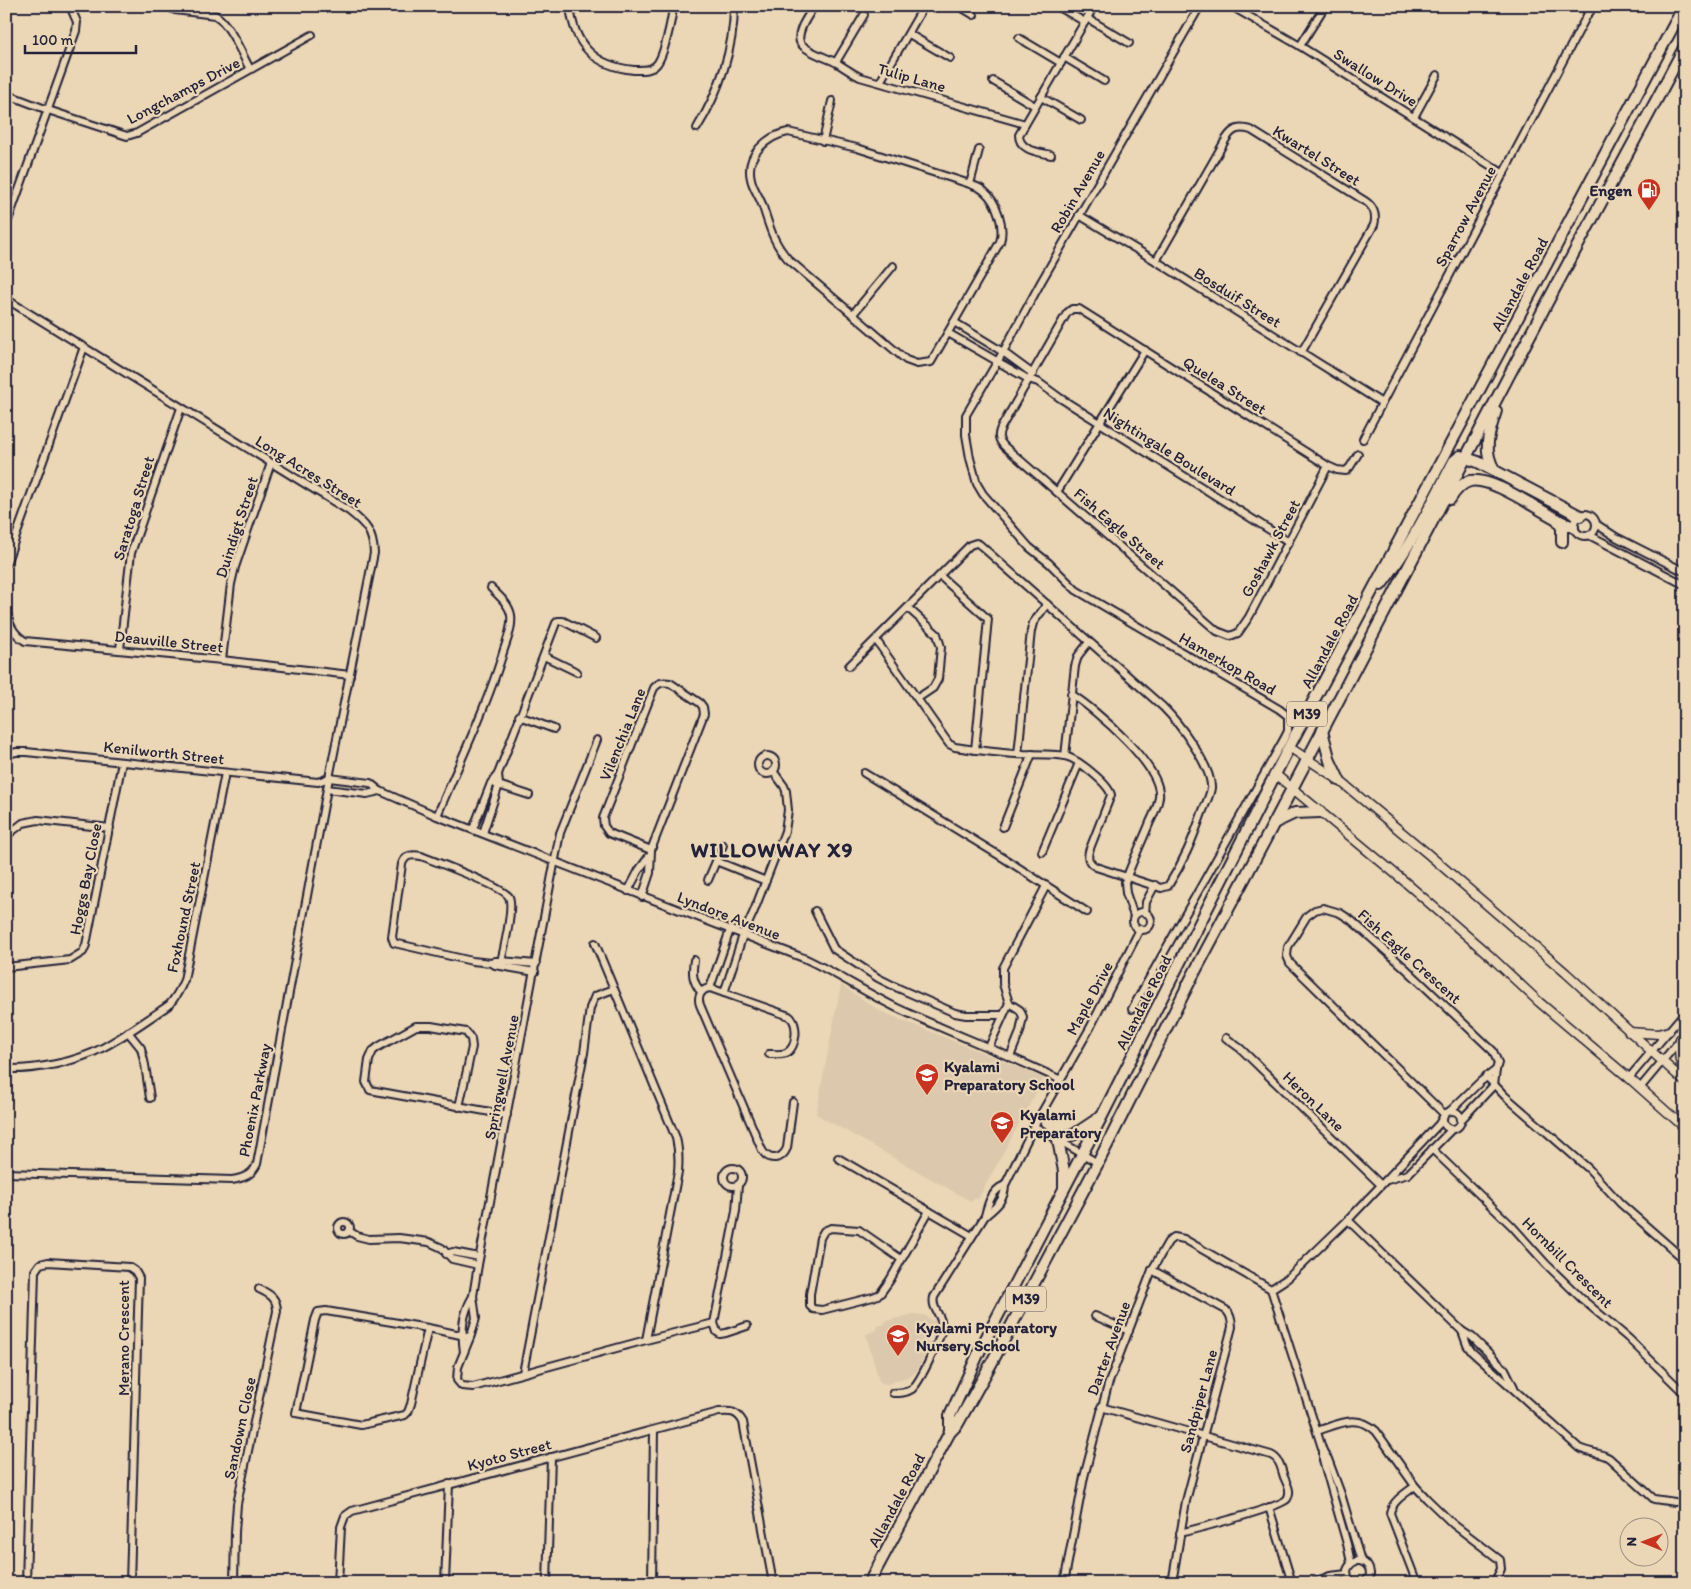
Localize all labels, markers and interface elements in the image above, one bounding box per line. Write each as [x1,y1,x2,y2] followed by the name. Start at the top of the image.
[25,22,136,54] scale bar
[32,31,74,49] text: 100 m
[1330,44,1421,111] street label: Swallow Drive
[123,53,243,128] street label: Longchamps Drive
[876,59,948,96] street label: Tulip Lane
[1269,121,1364,190] street label: Kwartel Street
[1046,146,1109,236] street label: Robin Avenue
[1431,162,1500,270] street label: Sparrow Avenue
[1636,177,1662,211] fuel station icon: Engen
[1589,181,1633,201] place label: Engen
[1487,234,1552,334] street label: Allandale Road
[1191,263,1285,332] street label: Bosduif Street
[1179,352,1270,419] street label: Quelea Street
[1100,403,1240,500] street label: Nightingale Boulevard
[252,431,366,512] street label: Long Acres Street
[109,454,158,563] street label: Saratoga Street
[211,474,262,580] street label: Duindigt Street
[1070,484,1169,573] street label: Fish Eagle Street
[1237,496,1304,600] street label: Goshawk Street
[1297,591,1362,691] street label: Allandale Road
[114,626,224,657] street label: Deauville Street
[1176,628,1280,699] street label: Hamerkop Road
[595,685,650,783] street label: Vilenchia Lane
[1287,702,1327,726] road number: M39
[103,737,225,768] street label: Kenilworth Street
[65,822,106,937] street label: Hoggs Bay Close
[691,837,853,862] district label: WILLOWWAY X9
[162,860,205,974] street label: Foxhound Street
[674,887,783,944] street label: Lyndore Avenue
[1354,905,1465,1008] street label: Fish Eagle Crescent
[1111,952,1176,1053] street label: Allandale Road
[1062,958,1117,1038] street label: Maple Drive
[480,1013,523,1141] street label: Springwell Avenue
[234,1041,275,1159] street label: Phoenix Parkway
[944,1057,1075,1095] place label: Kyalami Preparatory School
[914,1062,940,1096] school or university icon: Kyalami Preparatory School
[1279,1067,1348,1135] street label: Heron Lane
[1020,1105,1102,1143] place label: Kyalami Preparatory
[989,1110,1015,1144] school or university icon: Kyalami Preparatory
[1518,1213,1617,1312] street label: Hornbill Crescent
[114,1280,133,1396] street label: Merano Crescent
[1006,1286,1046,1312] road number: M39
[1083,1298,1134,1398] street label: Darter Avenue
[916,1318,1057,1356] place label: Kyalami Preparatory Nursery School
[885,1323,911,1357] school or university icon: Kyalami Preparatory Nursery School
[1176,1347,1221,1455] street label: Sandpiper Lane
[219,1375,260,1481] street label: Sandown Close
[465,1434,553,1475] street label: Kyoto Street
[864,1450,929,1550] street label: Allandale Road
[1618,1516,1668,1566] north arrow
[1623,1537,1640,1547] text: N

